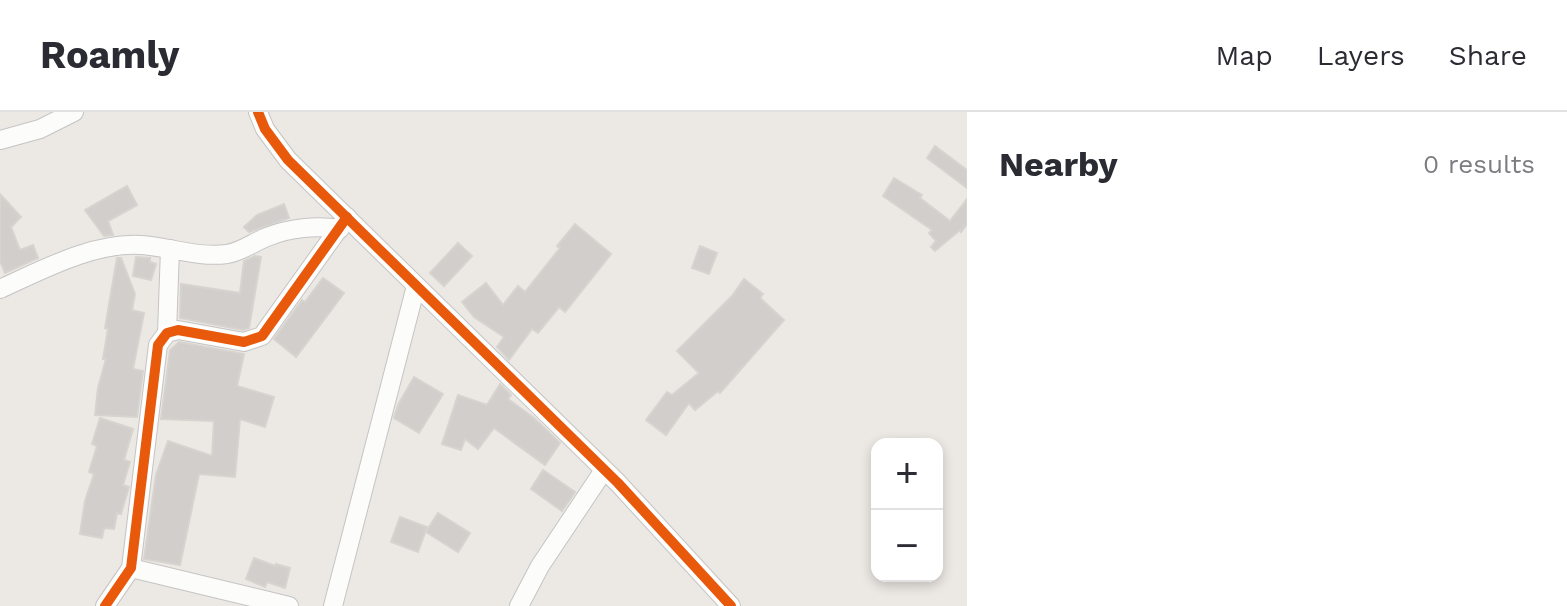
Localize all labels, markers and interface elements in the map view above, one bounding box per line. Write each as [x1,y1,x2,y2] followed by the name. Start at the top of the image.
[40,33,179,77] text: Roamly
[1216,39,1273,72] text: Map
[1317,39,1405,72] text: Layers
[1449,39,1527,72] text: Share
[999,144,1118,184] text: Nearby
[1423,149,1535,179] text: 0 results
[871,438,943,582] map controls
[871,438,943,510] button: +
[871,510,943,582] button: −

